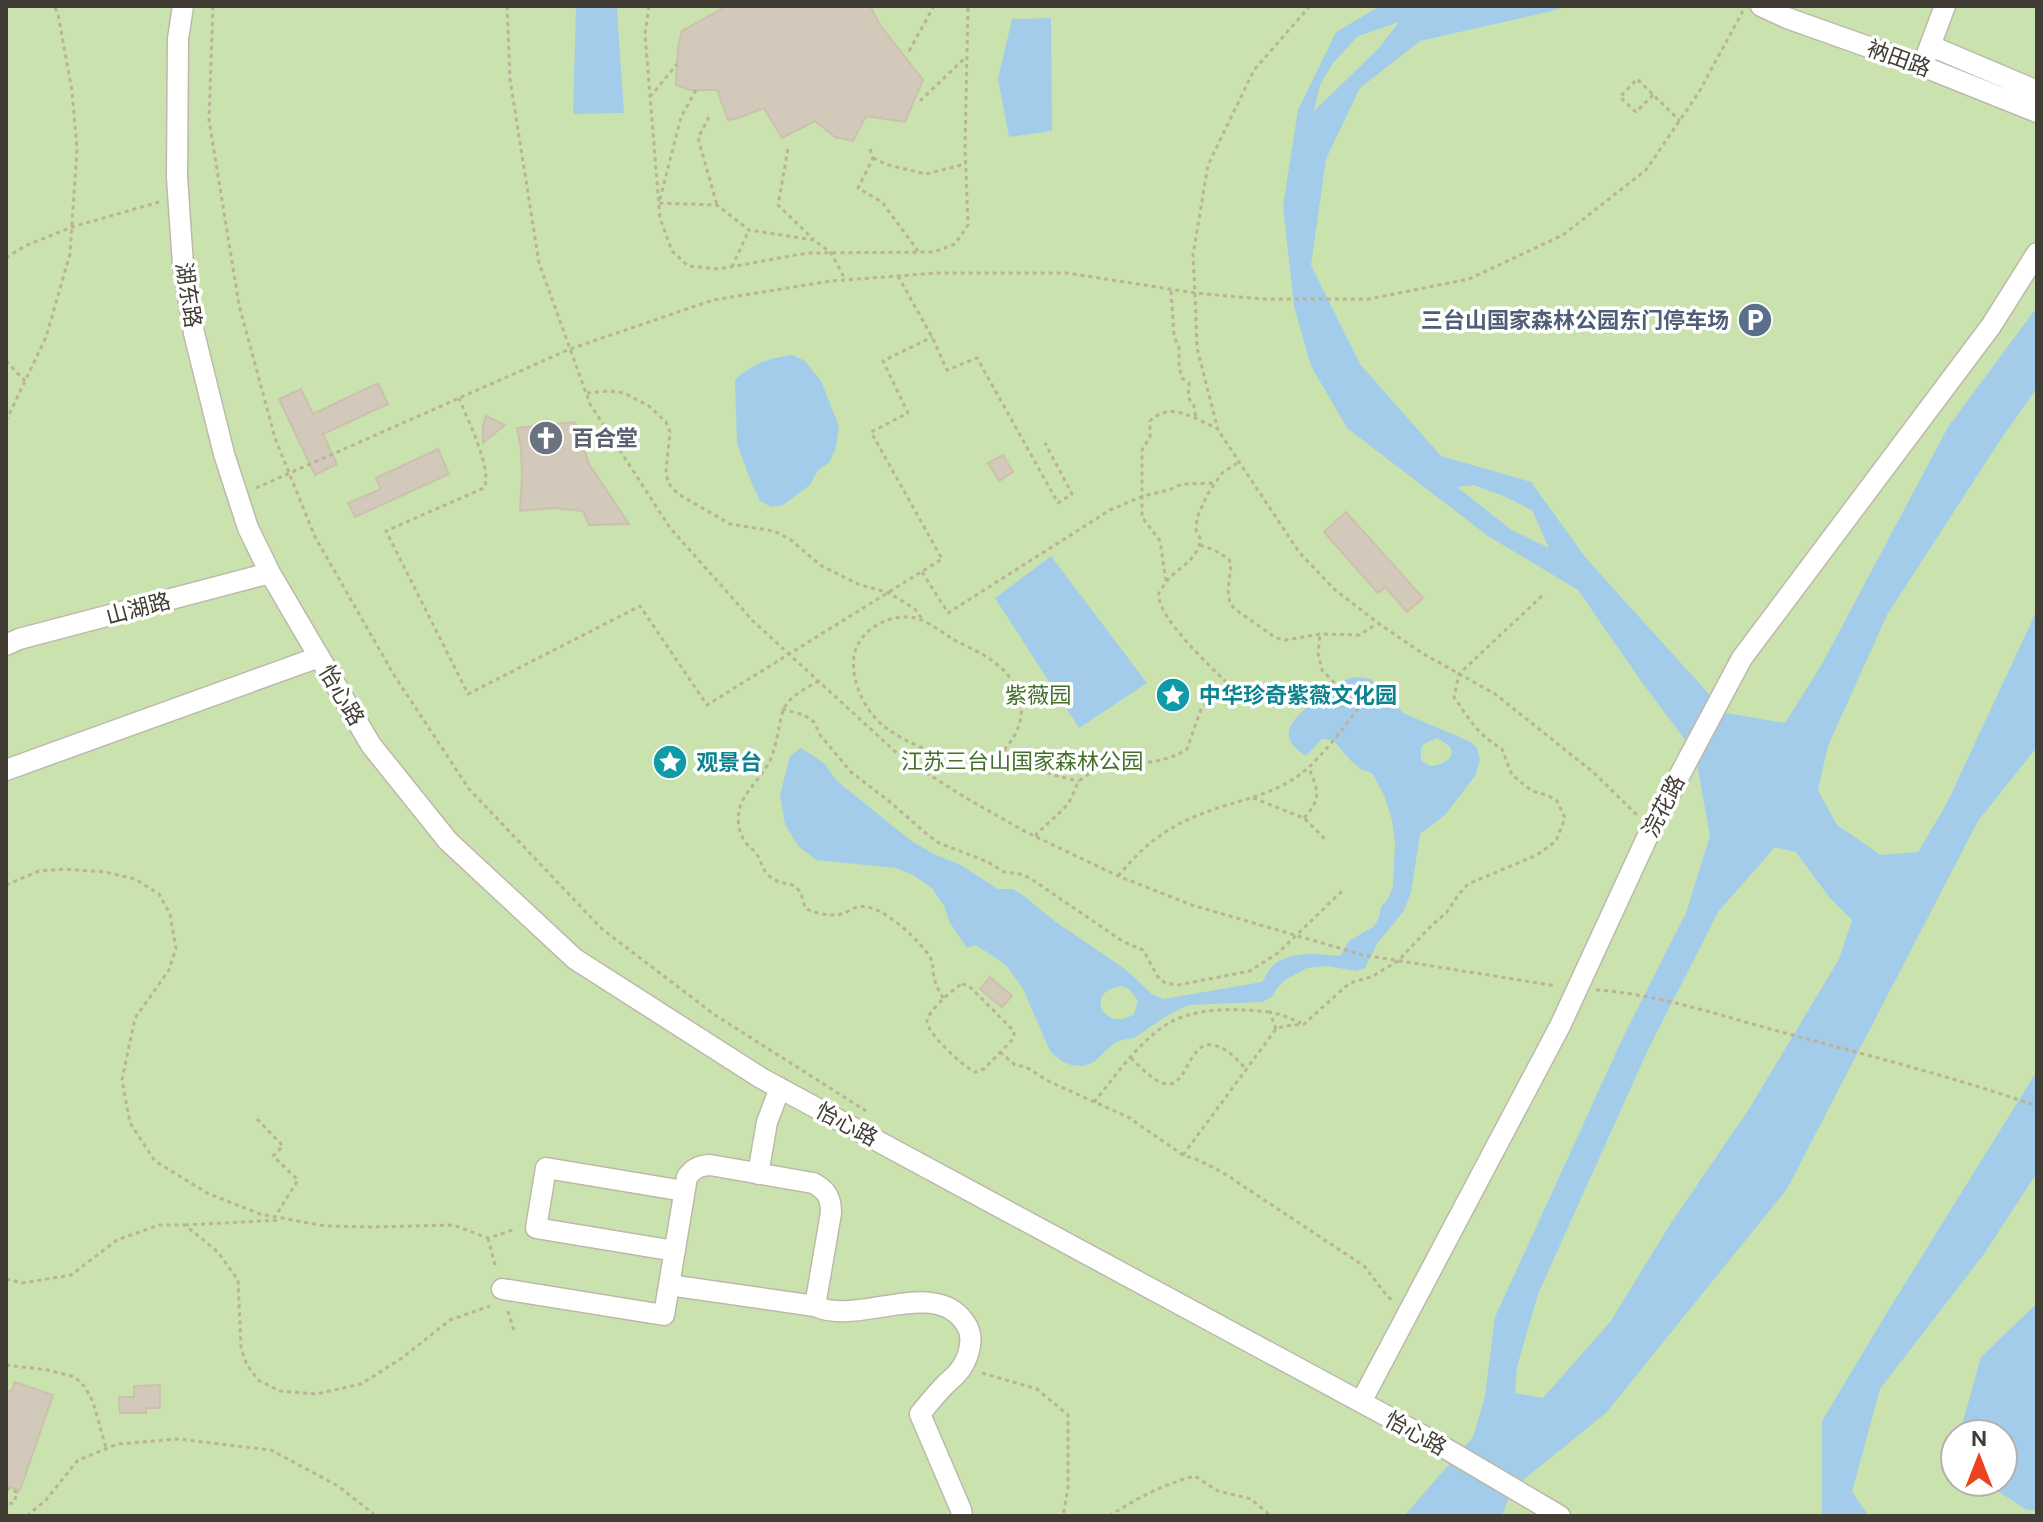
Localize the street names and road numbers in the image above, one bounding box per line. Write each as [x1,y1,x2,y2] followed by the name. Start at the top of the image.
[1863,34,1935,83] street label: 衲田路
[169,260,208,330] street label: 湖东路
[102,586,174,631] street label: 山湖路
[312,659,371,731] street label: 怡心路
[1636,770,1691,842] street label: 浣花路
[811,1096,883,1153] street label: 怡心路
[1380,1405,1452,1462] street label: 怡心路

